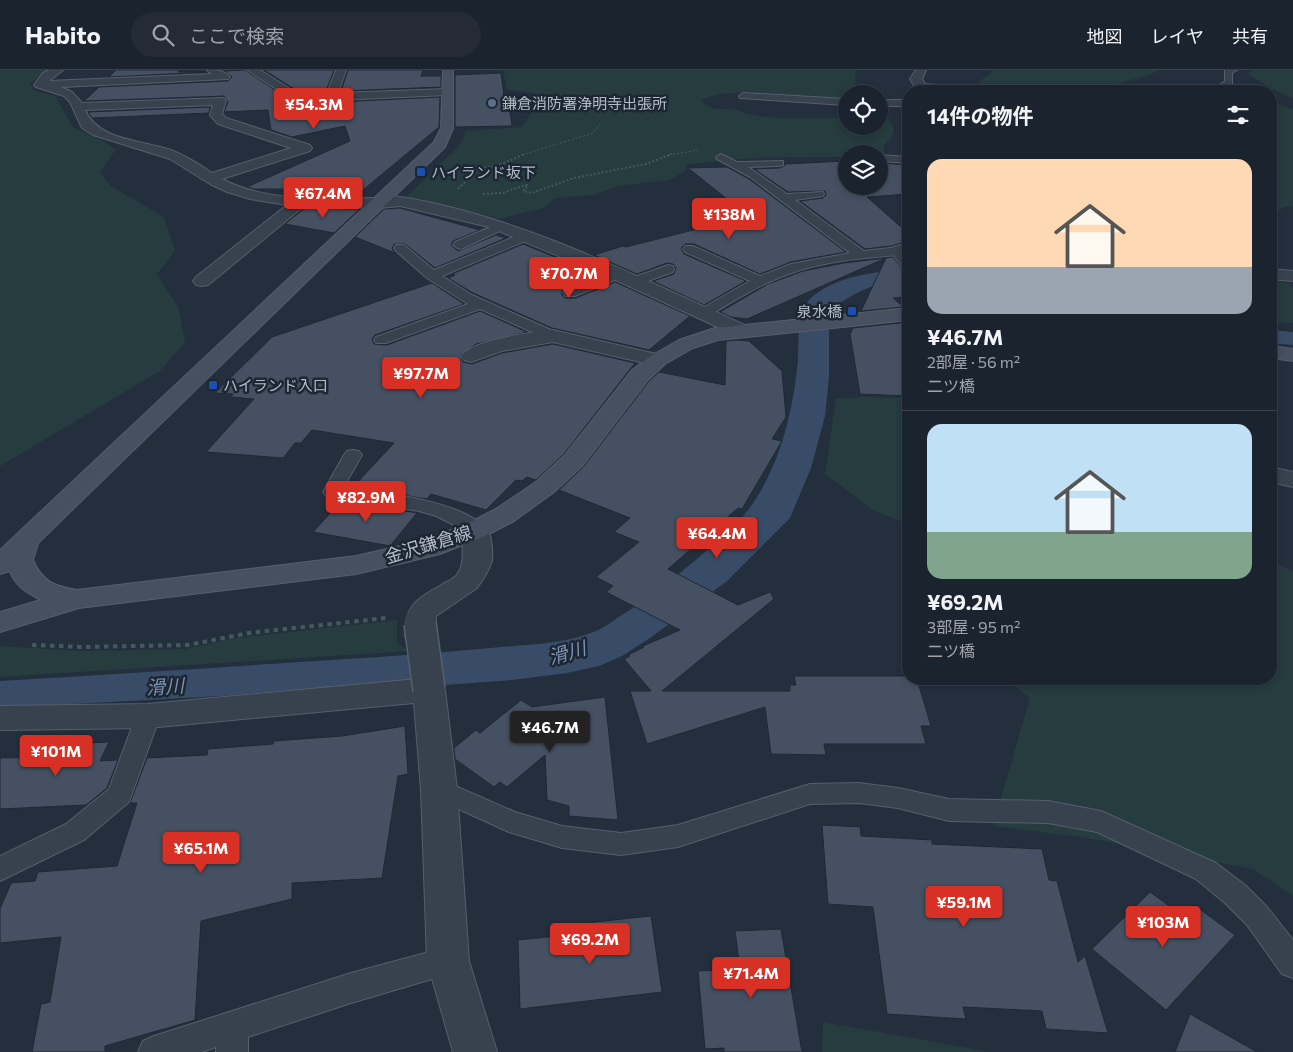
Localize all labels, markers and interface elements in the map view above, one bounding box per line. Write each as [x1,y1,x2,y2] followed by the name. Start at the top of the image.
[131,12,481,57] search box
[25,20,101,49] text: Habito
[149,21,177,49] icon: search
[189,24,284,47] text: ここで検索
[1087,25,1123,47] text: 地図
[1151,25,1204,47] text: レイヤ
[1232,25,1268,47] text: 共有
[838,85,888,195] map controls
[838,85,888,135] button: locate
[273,88,355,130] pin: ¥54.3M
[285,94,343,113] text: ¥54.3M
[502,94,667,112] place label: 鎌倉消防署浄明寺出張所
[486,97,498,109] marker: 鎌倉消防署浄明寺出張所
[1224,101,1252,129] icon: filters
[927,103,1033,128] text: 14件の物件
[838,145,888,195] button: layers
[431,163,536,181] place label: ハイランド坂下
[415,166,427,178] marker: ハイランド坂下
[282,176,364,219] pin: ¥67.4M
[295,183,351,202] text: ¥67.4M
[1045,191,1135,281] icon: home
[694,198,764,240] pin: ¥138M
[703,204,755,223] text: ¥138M
[528,256,610,299] pin: ¥70.7M
[540,263,598,282] text: ¥70.7M
[797,302,842,320] place label: 泉水橋
[846,305,858,317] marker: 泉水橋
[927,324,1003,349] text: ¥46.7M
[927,352,1020,371] text: 2部屋 · 56 m²
[380,356,462,399] pin: ¥97.7M
[393,363,449,382] text: ¥97.7M
[223,376,328,394] place label: ハイランド入口
[927,376,975,395] text: 二ツ橋
[207,379,219,391] marker: ハイランド入口
[1045,457,1135,547] icon: home
[325,480,407,523] pin: ¥82.9M
[337,487,395,506] text: ¥82.9M
[676,516,758,559] pin: ¥64.4M
[382,520,474,568] street label: 金沢鎌倉線
[687,523,747,542] text: ¥64.4M
[927,589,1003,614] text: ¥69.2M
[927,617,1020,636] text: 3部屋 · 95 m²
[546,635,590,668] water label: 滑川
[927,641,975,660] text: 二ツ橋
[145,673,187,699] water label: 滑川
[509,710,591,753] pin: ¥46.7M
[521,717,579,736] text: ¥46.7M
[21,734,91,777] pin: ¥101M
[31,741,81,760] text: ¥101M
[160,832,242,874] pin: ¥65.1M
[174,838,228,857] text: ¥65.1M
[923,886,1005,928] pin: ¥59.1M
[936,892,992,911] text: ¥59.1M
[1128,906,1198,948] pin: ¥103M
[1137,912,1189,931] text: ¥103M
[549,922,631,965] pin: ¥69.2M
[561,929,619,948] text: ¥69.2M
[710,956,792,999] pin: ¥71.4M
[723,963,779,982] text: ¥71.4M

